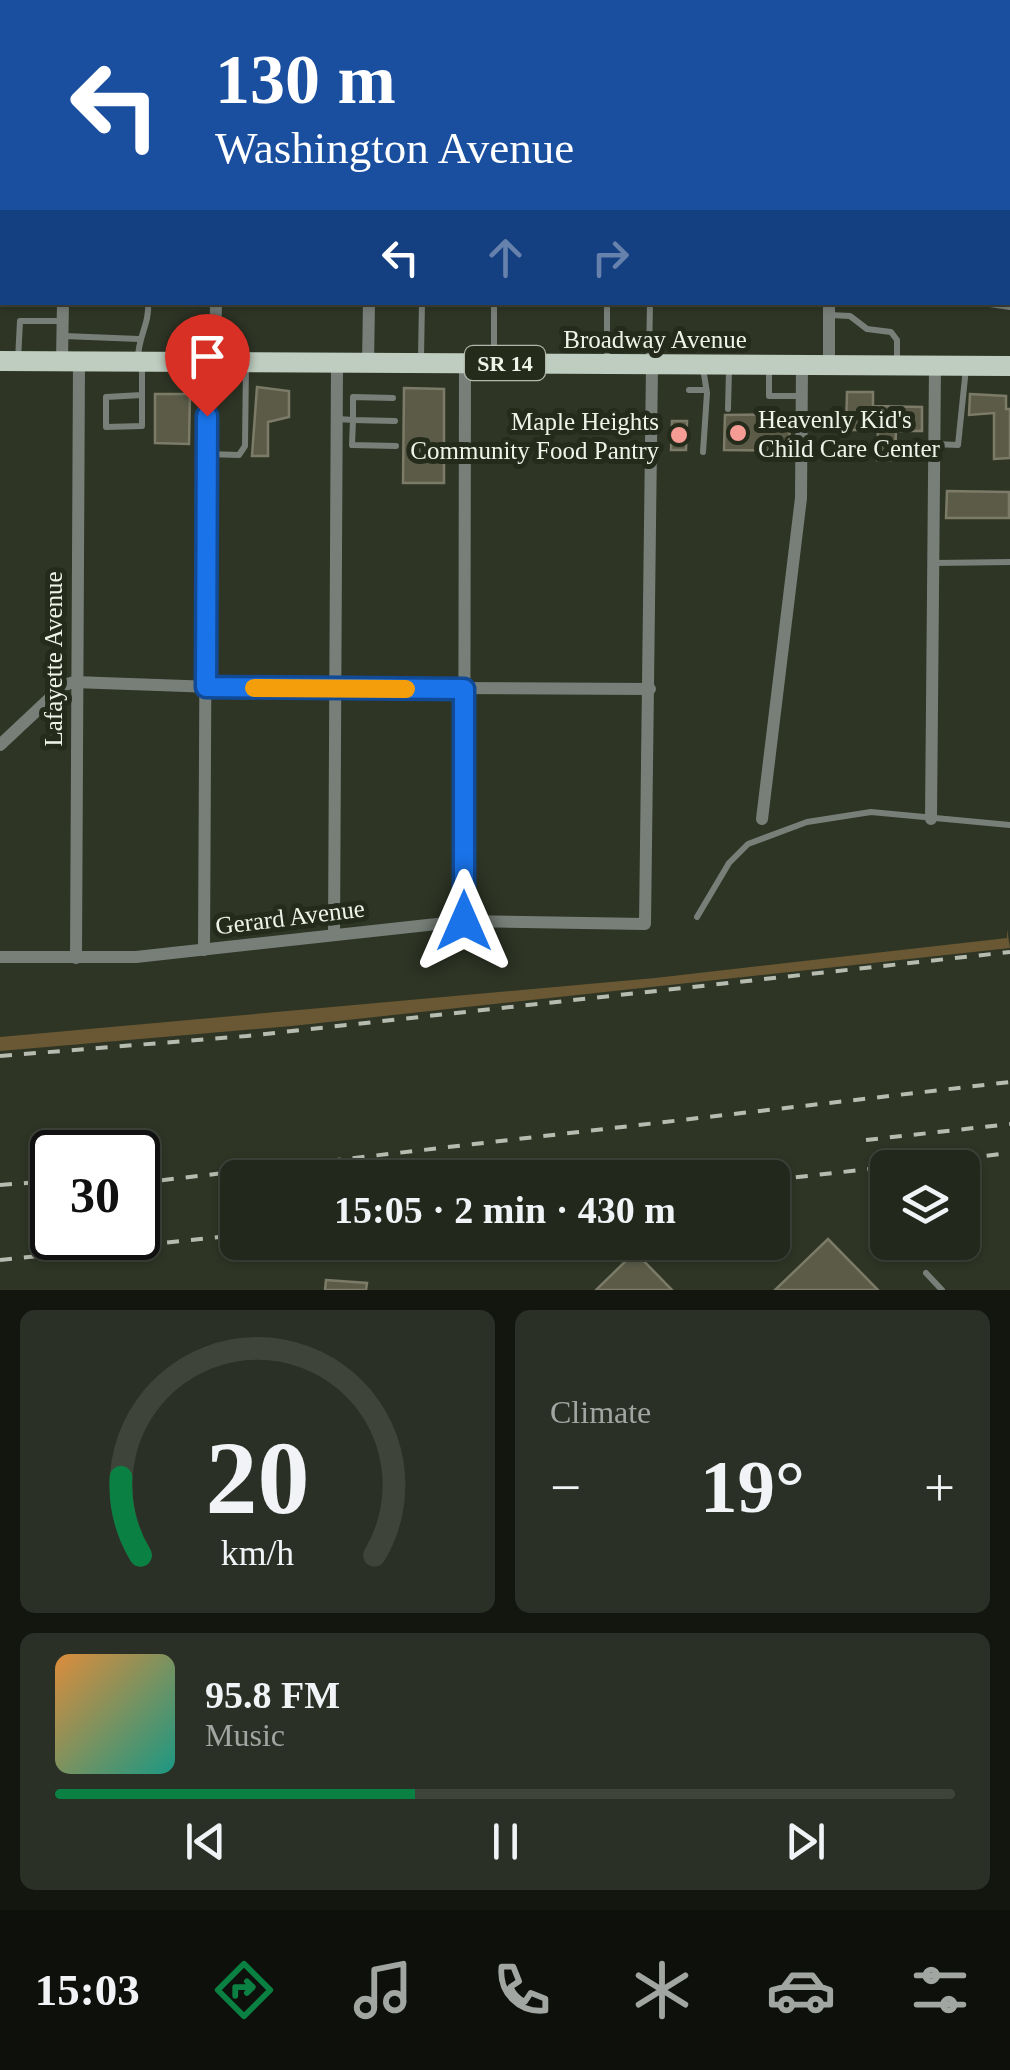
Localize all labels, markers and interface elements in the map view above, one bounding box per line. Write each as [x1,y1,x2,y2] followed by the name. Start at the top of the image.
[50,40,180,170] icon: left
[215,41,396,118] text: 130 m
[215,123,574,173] text: Washington Avenue
[373,230,428,285] icon: left
[478,230,533,285] icon: ahead
[583,230,638,285] icon: right
[165,314,250,417] pin
[563,326,747,353] street label: Broadway Avenue
[180,329,235,384] icon: arrive
[465,346,545,380] road number: SR 14
[758,406,941,462] place label: Heavenly Kid's Child Care Center
[410,408,659,464] place label: Maple Heights Community Food Pantry
[727,422,749,444] marker: Heavenly Kid's Child Care Center
[668,424,690,446] marker: Maple Heights Community Food Pantry
[40,571,67,747] street label: Lafayette Avenue
[412,869,516,973] position arrow
[214,894,366,940] street label: Gerard Avenue
[30,1130,160,1260] speed limit sign: 30
[870,1150,980,1260] map controls
[870,1150,980,1260] button: layers
[334,1189,676,1231] text: 15:05 · 2 min · 430 m
[550,1394,651,1430] text: Climate
[206,1420,310,1535] text: 20
[700,1445,805,1528] text: 19°
[550,1457,581,1518] text: −
[924,1457,955,1518] text: +
[221,1533,294,1573] text: km/h
[205,1674,340,1716] text: 95.8 FM
[205,1717,285,1753] text: Music
[178,1814,233,1869] icon: previous
[478,1814,533,1869] icon: pause
[778,1814,833,1869] icon: next
[209,1955,279,2025] icon: directions
[348,1955,418,2025] icon: music
[487,1955,557,2025] icon: phone
[627,1955,697,2025] icon: climate
[766,1955,836,2025] icon: car
[905,1955,975,2025] icon: filters
[35,1965,140,2015] text: 15:03

